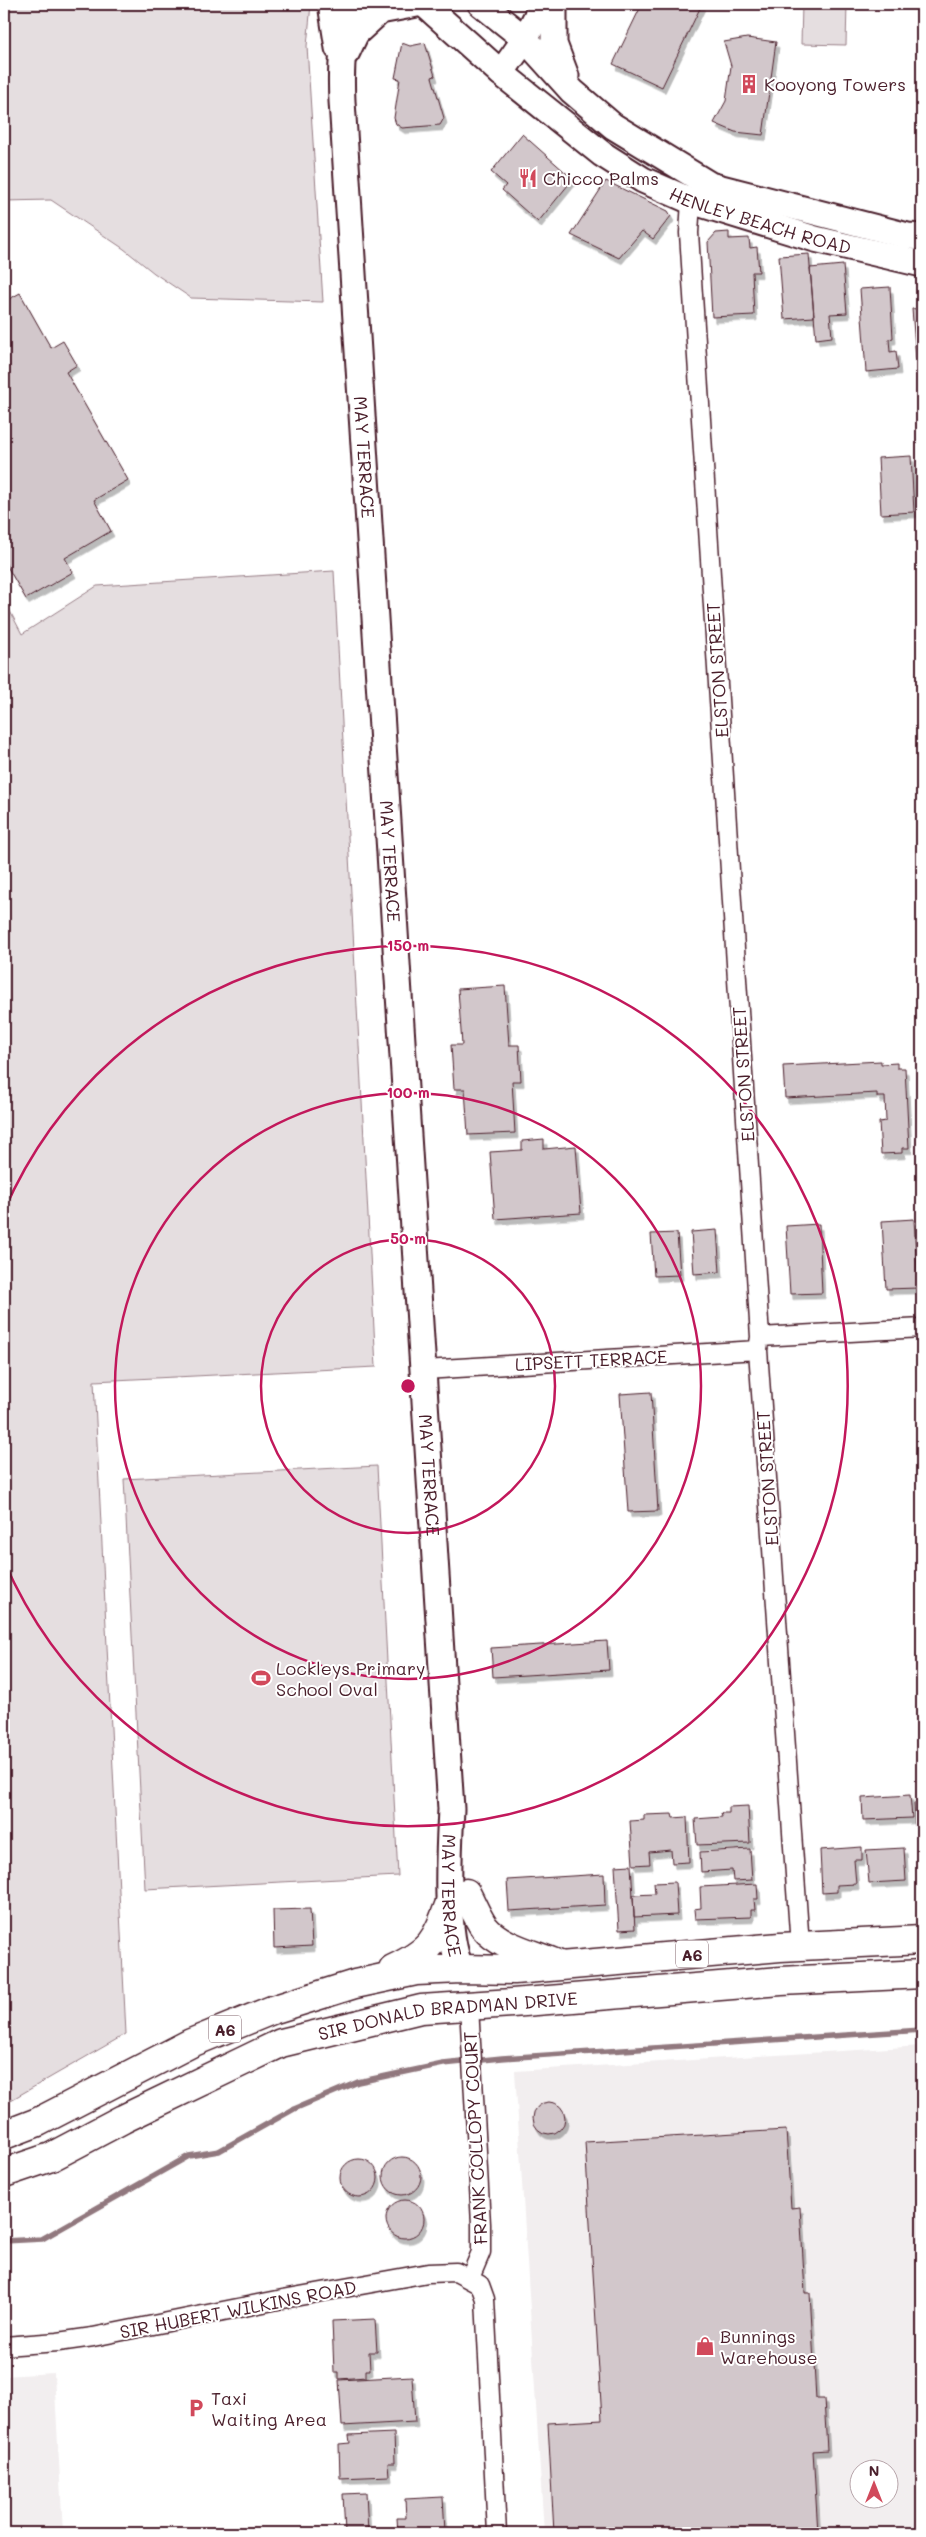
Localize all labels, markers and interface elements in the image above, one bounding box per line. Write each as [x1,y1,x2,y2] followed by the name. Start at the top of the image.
[764,72,906,96] place label: Kooyong Towers
[738,73,760,95] building icon: Kooyong Towers
[543,166,659,190] place label: Chicco Palms
[517,167,539,189] restaurant icon: Chicco Palms
[666,181,854,259] street label: HENLEY BEACH ROAD
[349,395,381,519] street label: MAY TERRACE
[700,602,734,738] street label: ELSTON STREET
[375,799,406,923] street label: MAY TERRACE
[387,935,429,955] text: 150 m
[726,1006,760,1142] street label: ELSTON STREET
[386,1082,430,1102] text: 100 m
[390,1228,426,1248] text: 50 m
[514,1344,668,1376] street label: LIPSETT TERRACE
[399,1377,417,1395] centre of rings
[750,1410,784,1546] street label: ELSTON STREET
[414,1413,446,1537] street label: MAY TERRACE
[276,1656,425,1701] place label: Lockleys Primary School Oval
[250,1667,272,1689] sports icon: Lockleys Primary School Oval
[437,1833,468,1959] street label: MAY TERRACE
[676,1940,708,1968] road number: A6
[315,1986,578,2046] street label: SIR DONALD BRADMAN DRIVE
[209,2016,241,2042] road number: A6
[457,2031,493,2245] street label: FRANK COLLOPY COURT
[118,2274,358,2344] street label: SIR HUBERT WILKINS ROAD
[720,2324,818,2369] place label: Bunnings Warehouse
[694,2335,716,2357] shop icon: Bunnings Warehouse
[211,2386,327,2431] place label: Taxi Waiting Area
[185,2397,207,2419] parking icon: Taxi Waiting Area
[848,2460,898,2510] north arrow
[869,2461,879,2480] text: N

